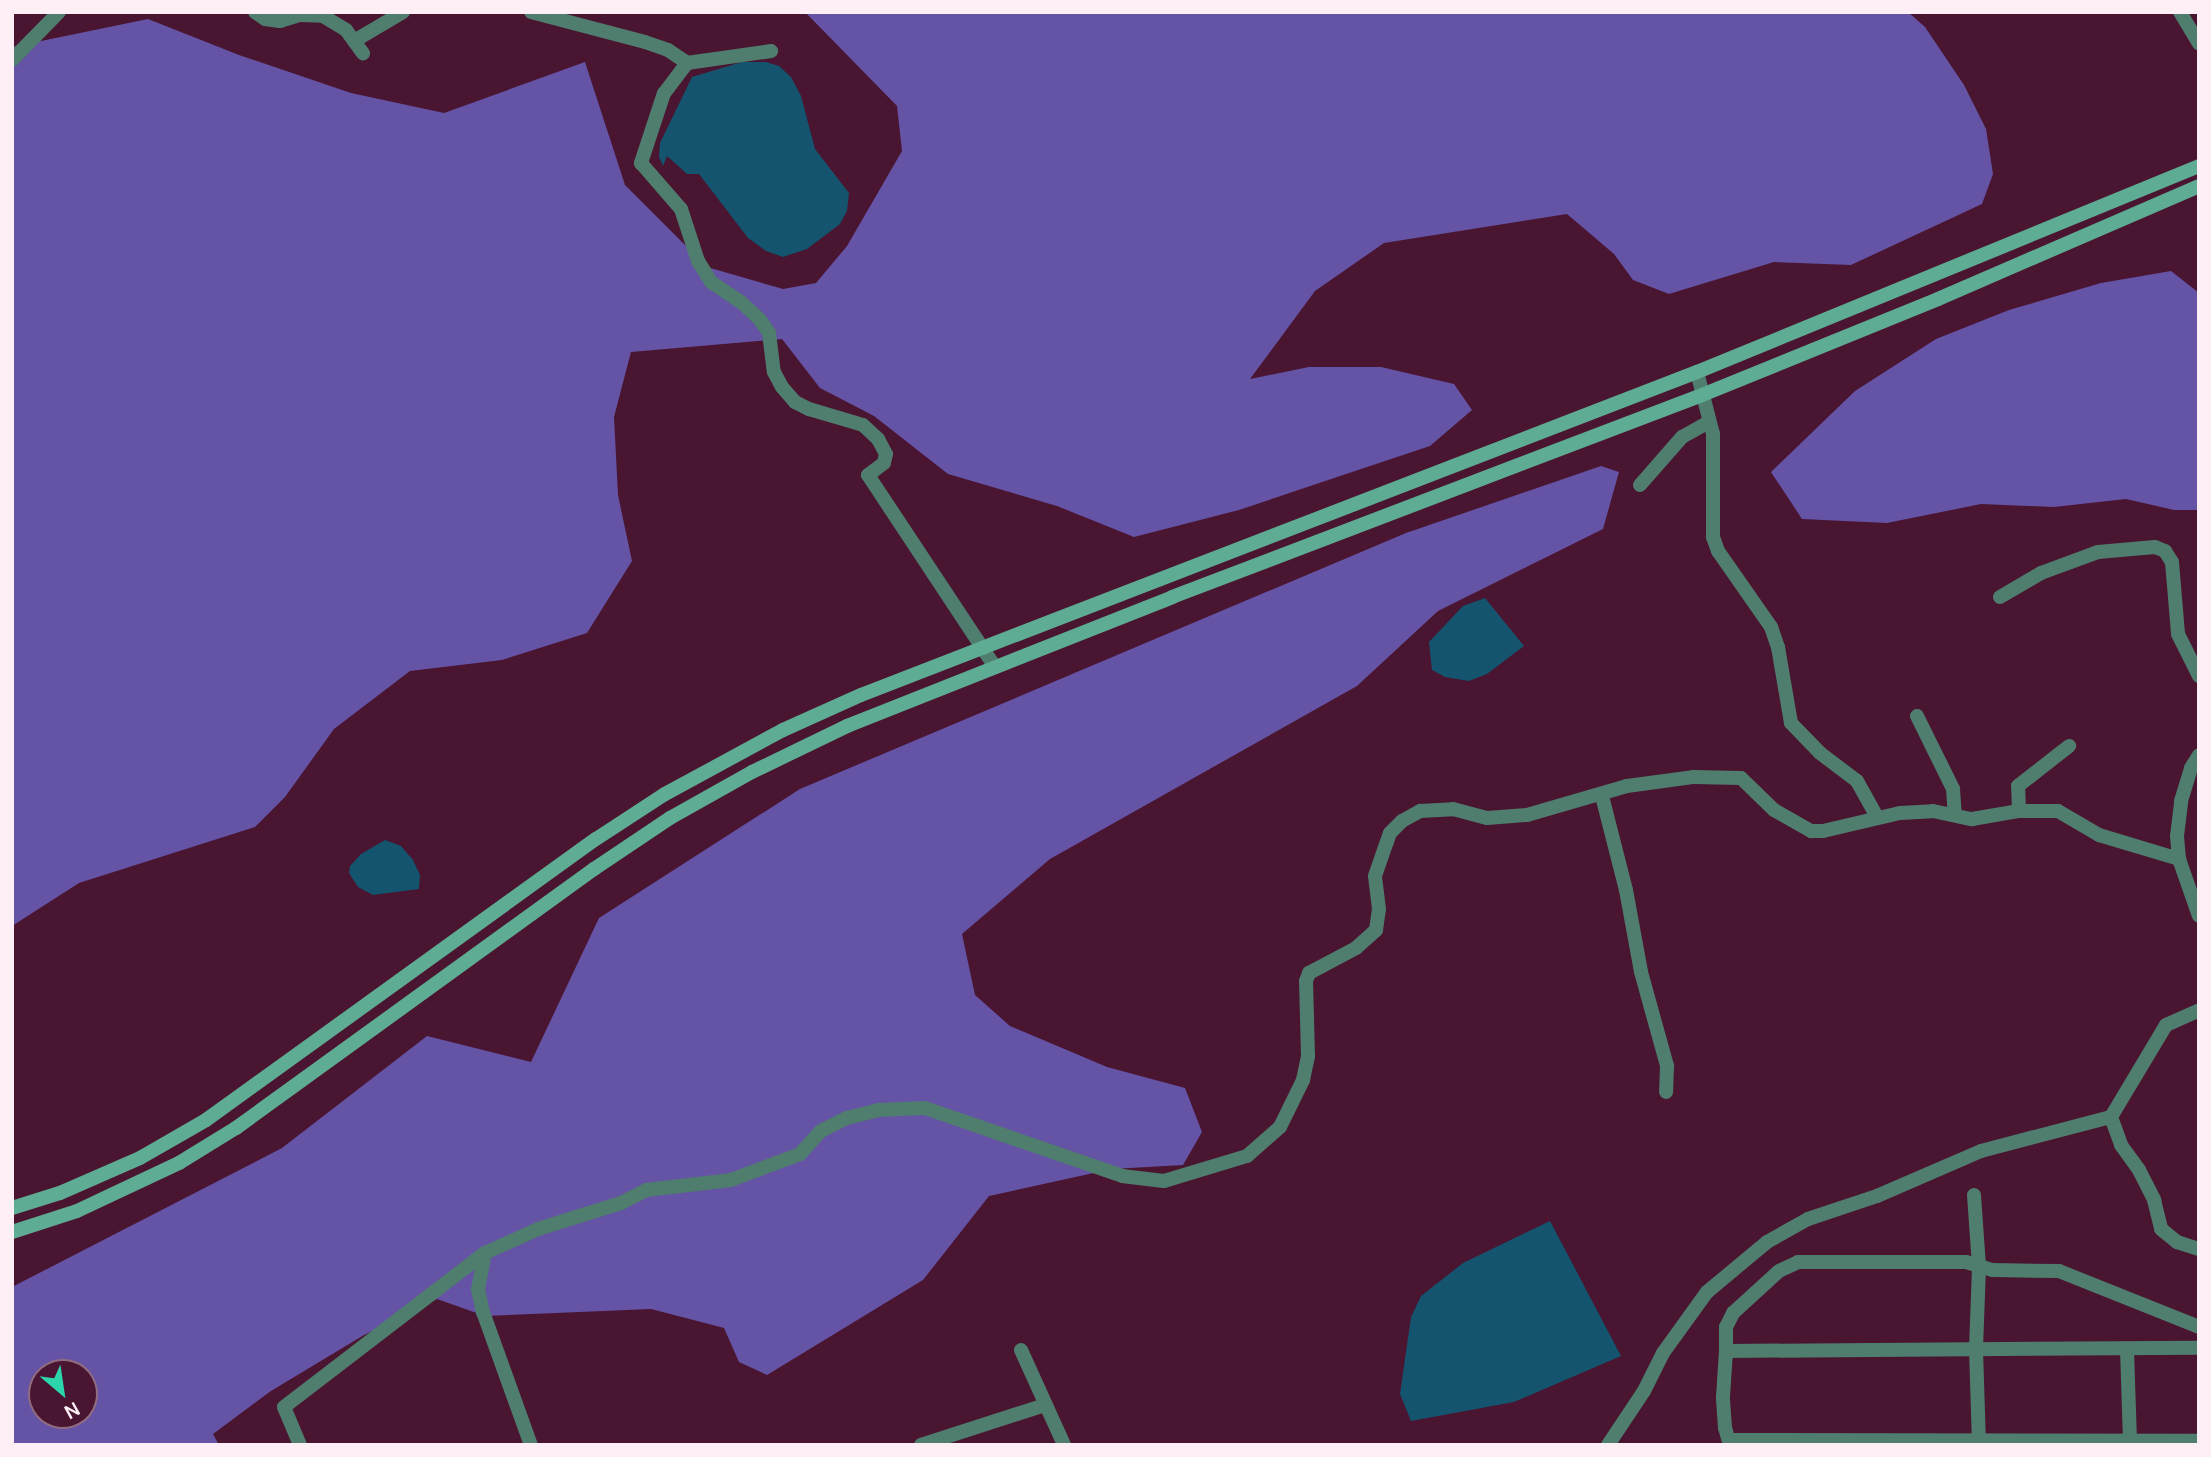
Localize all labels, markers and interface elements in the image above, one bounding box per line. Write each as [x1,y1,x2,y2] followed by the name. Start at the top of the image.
[28,1359,98,1429] north arrow
[60,1396,84,1425] text: N

